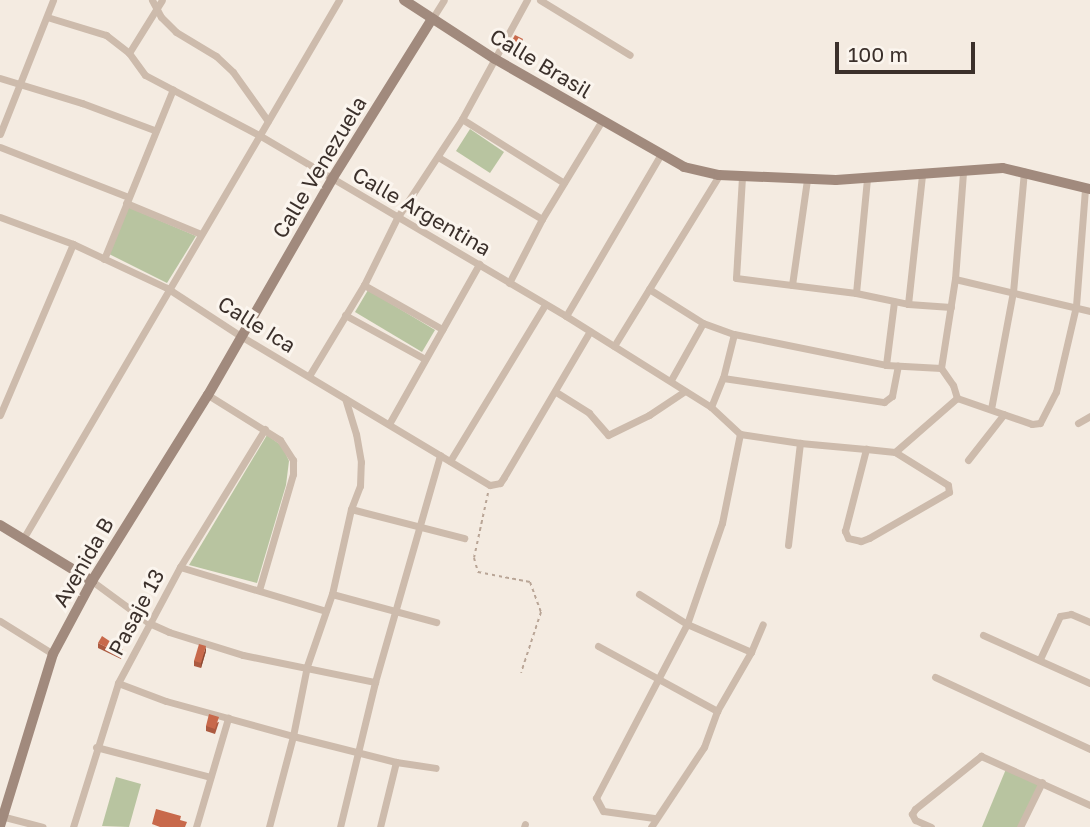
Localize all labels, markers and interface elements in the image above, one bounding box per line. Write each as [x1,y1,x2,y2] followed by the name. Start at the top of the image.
[486,23,596,103] street label: Calle Brasil
[838,28,978,72] scale bar
[848,41,908,67] text: 100 m
[267,91,371,243] street label: Calle Venezuela
[348,161,496,261] street label: Calle Argentina
[214,290,300,358] street label: Calle Ica
[47,513,119,611] street label: Avenida B
[103,565,169,659] street label: Pasaje 13

